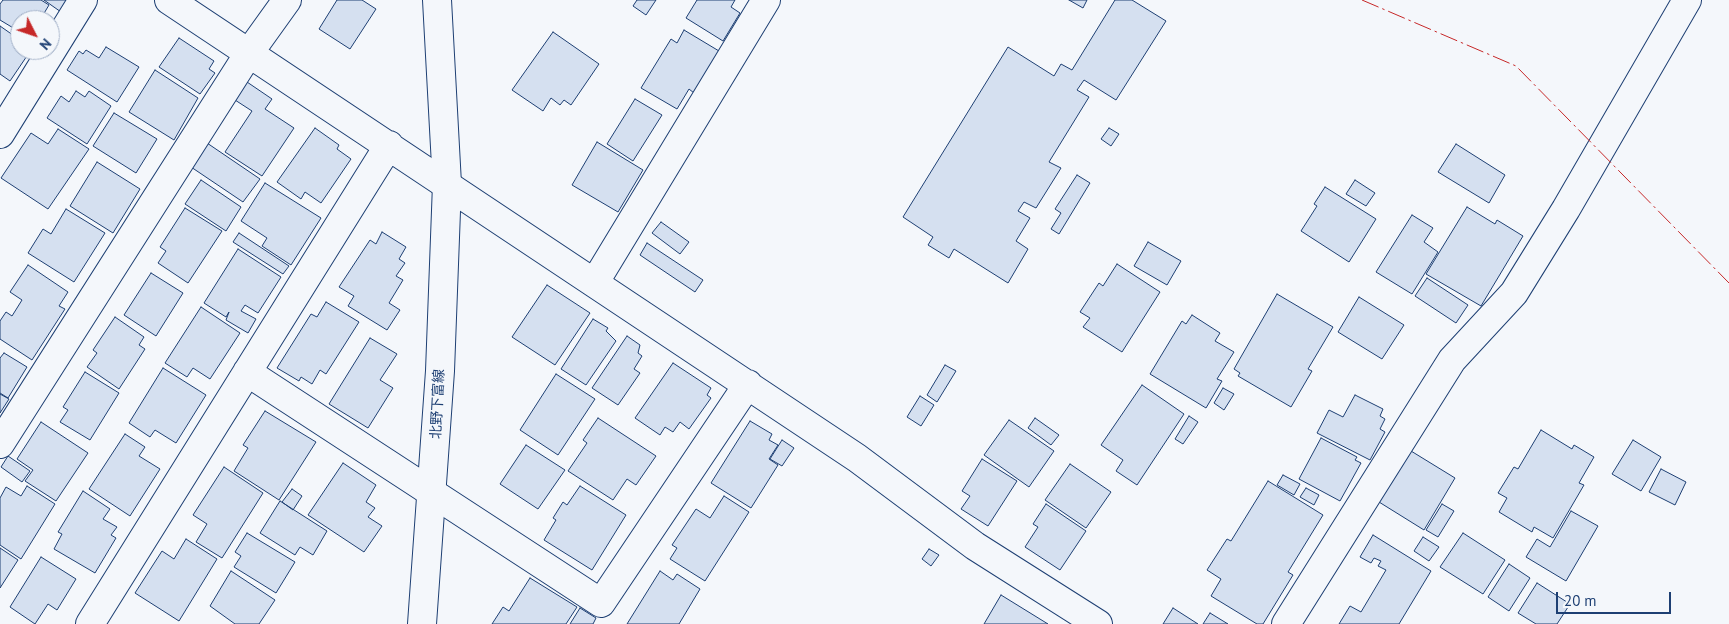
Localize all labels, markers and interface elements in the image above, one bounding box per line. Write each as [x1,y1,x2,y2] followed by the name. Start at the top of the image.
[10,10,60,60] north arrow
[36,35,55,54] text: N
[428,369,448,439] street label: 北野下富線
[1559,582,1674,614] scale bar
[1564,591,1597,610] text: 20 m

